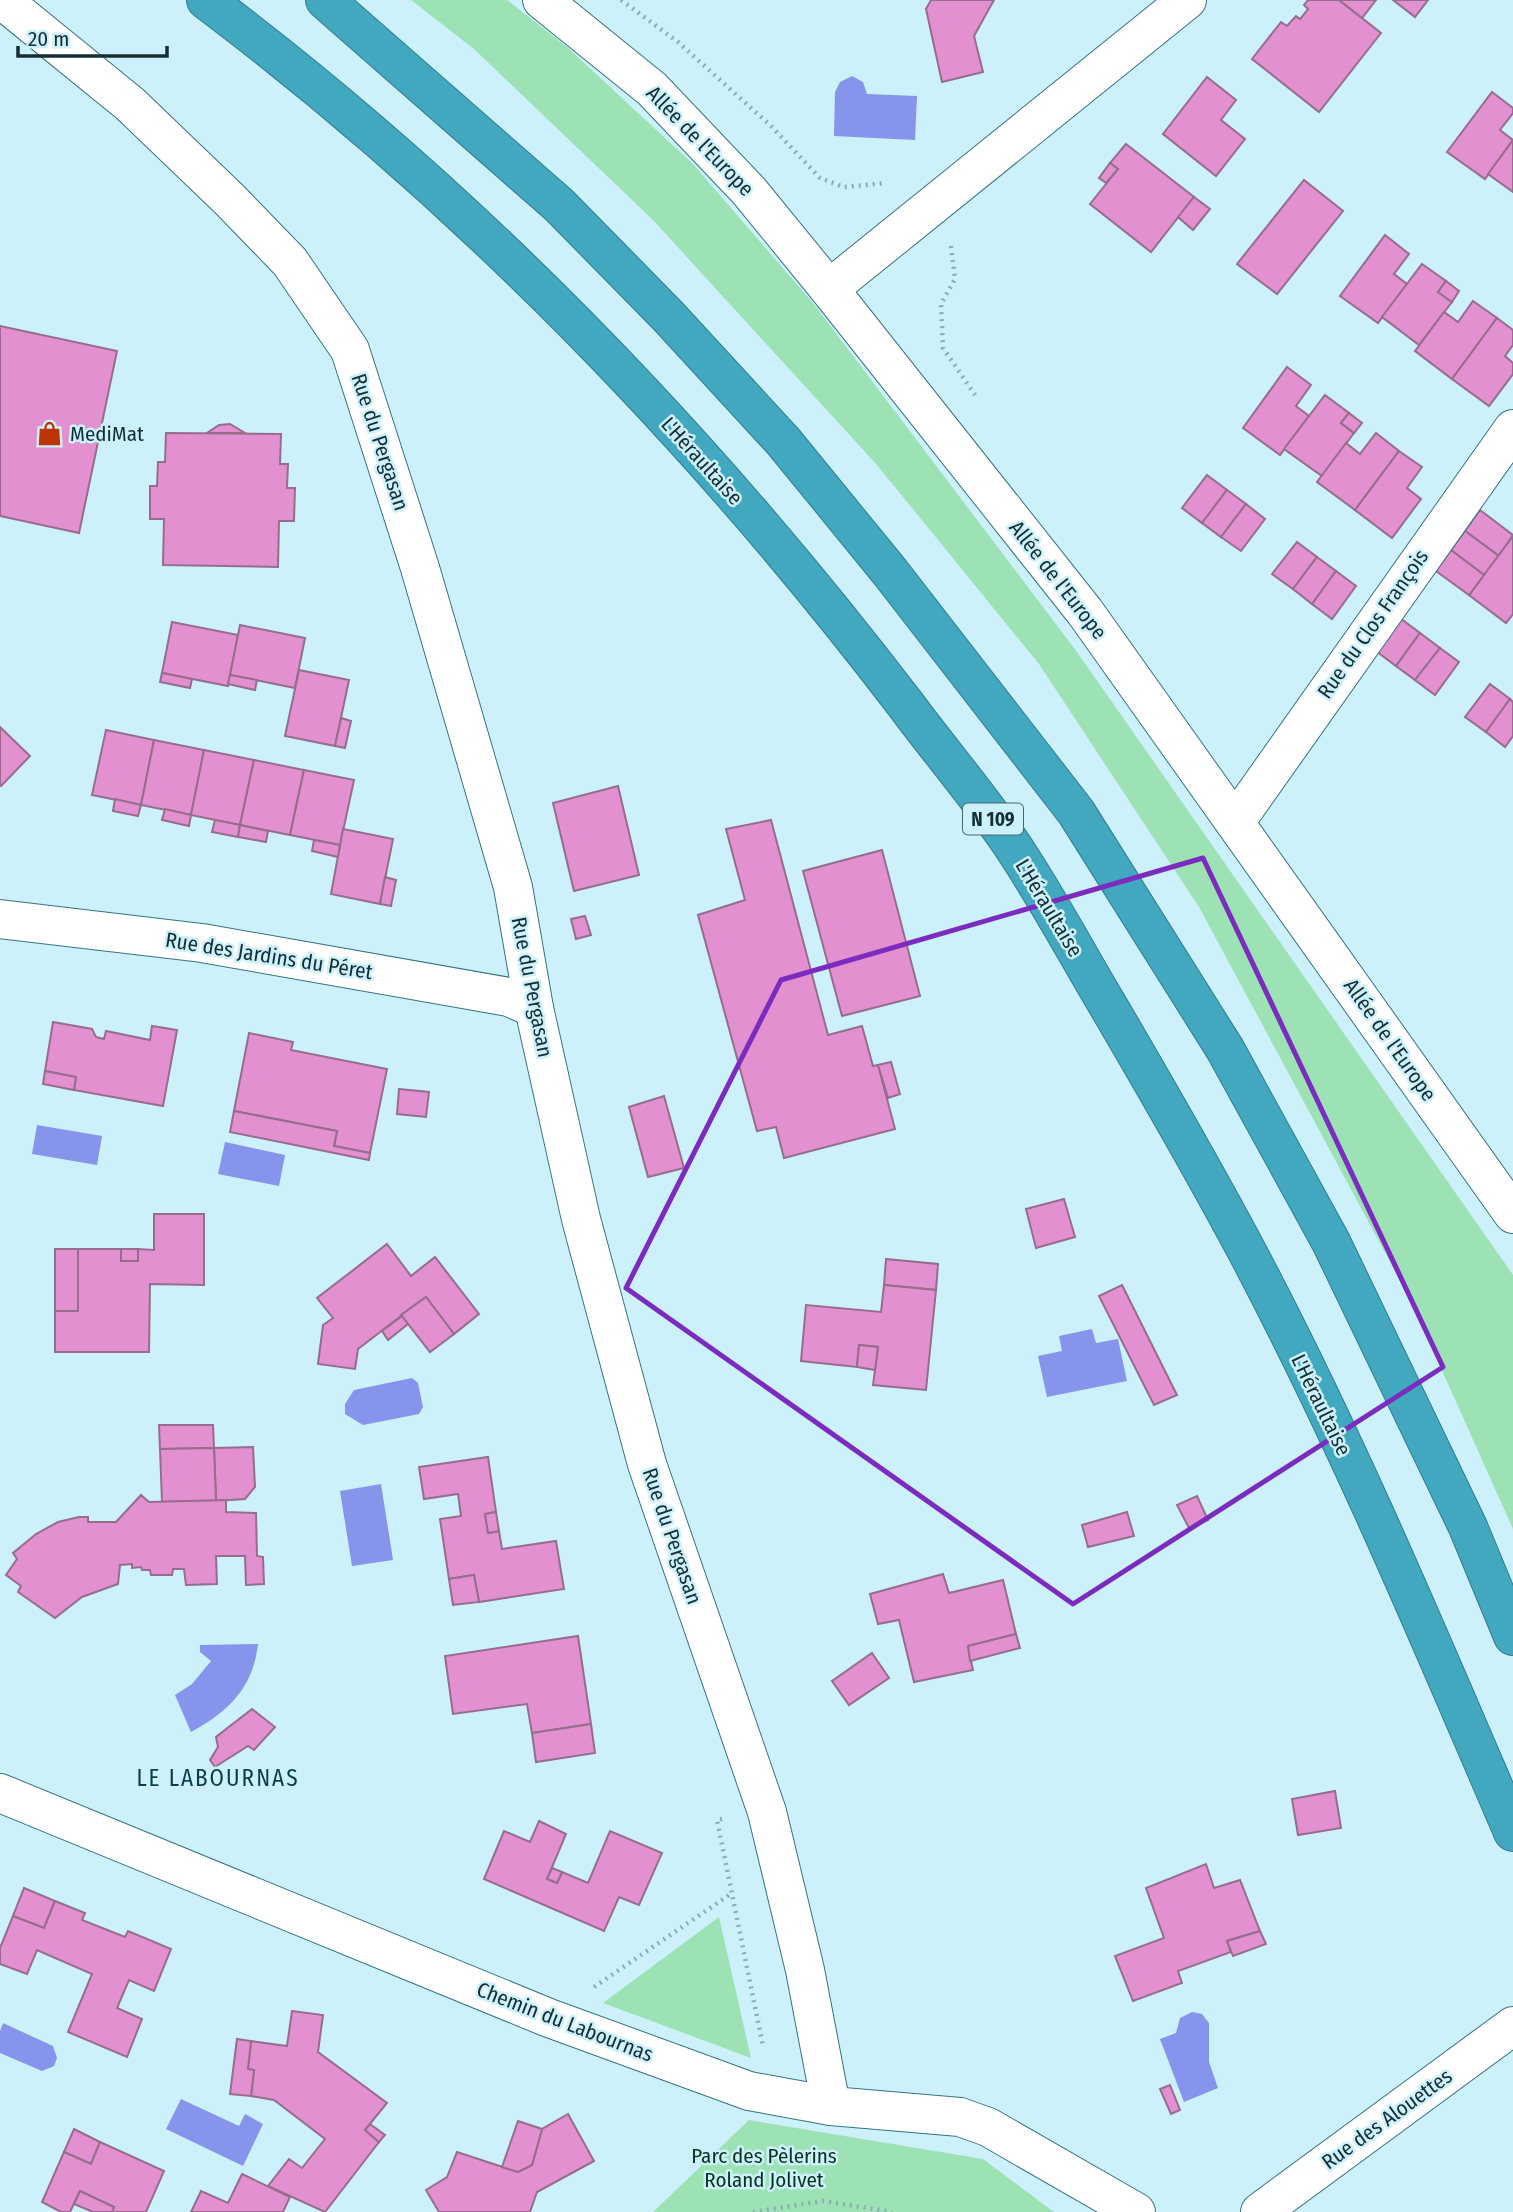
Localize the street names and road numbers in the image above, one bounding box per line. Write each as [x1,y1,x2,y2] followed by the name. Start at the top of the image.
[641,80,759,202] street label: Allée de l'Europe
[346,370,414,514] street label: Rue du Pergasan
[656,412,748,510] street label: L'Héraultaise
[1004,515,1112,645] street label: Allée de l'Europe
[1312,544,1434,704] street label: Rue du Clos François
[963,804,1023,834] road number: N 109
[1010,854,1088,962] street label: L'Héraultaise
[506,915,558,1059] street label: Rue du Pergasan
[164,927,375,985] street label: Rue des Jardins du Péret
[1338,974,1442,1106] street label: Allée de l'Europe
[1285,1350,1357,1460] street label: L'Héraultaise
[637,1464,707,1608] street label: Rue du Pergasan
[473,1976,657,2068] street label: Chemin du Labournas
[1317,2063,1457,2175] street label: Rue des Alouettes

